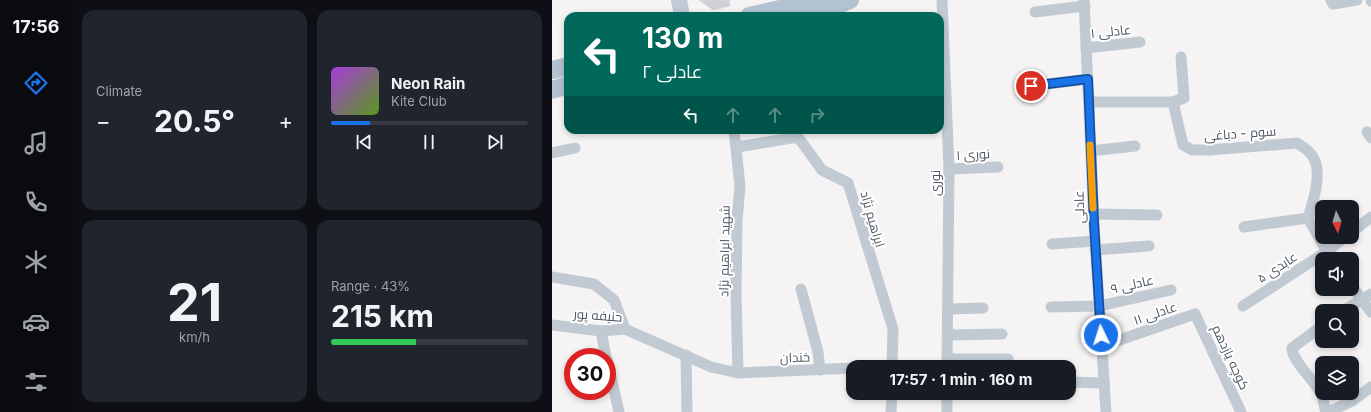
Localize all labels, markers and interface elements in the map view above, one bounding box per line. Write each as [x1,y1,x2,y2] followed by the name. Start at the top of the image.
[13,16,59,37] text: 17:56
[642,21,723,55] text: 130 m
[1090,21,1132,41] street label: عادلی ۱
[576,28,628,80] icon: left
[642,61,702,82] text: عادلی ۲
[22,69,50,97] icon: directions
[1014,69,1048,103] pin
[391,74,465,93] text: Neon Rain
[1020,75,1042,97] icon: arrive
[96,83,142,99] text: Climate
[391,93,447,109] text: Kite Club
[154,103,235,139] text: 20.5°
[680,104,702,126] icon: left
[722,104,744,126] icon: ahead
[764,104,786,126] icon: ahead
[806,104,828,126] icon: right
[96,108,111,134] text: −
[278,108,293,134] text: +
[1203,122,1277,146] street label: سوم - دباغی
[22,129,50,157] icon: music
[353,131,375,153] icon: previous
[418,131,440,153] icon: pause
[484,131,506,153] icon: next
[956,145,990,163] street label: نوری ۱
[927,170,943,196] street label: نوری
[22,188,50,216] icon: phone
[855,189,889,250] street label: ابراهیم نژاد
[1070,190,1088,224] street label: عادلی
[1315,200,1359,244] north arrow
[1315,200,1359,400] map controls
[715,205,735,297] street label: شهید ابراهیم نژاد
[22,248,50,276] icon: climate
[1254,248,1300,286] street label: عابدی ۵
[1315,252,1359,296] button: sound
[167,271,222,334] text: 21
[1109,271,1155,297] street label: عادلی ۹
[331,278,410,294] text: Range · 43%
[331,298,434,334] text: 215 km
[1131,298,1179,328] street label: عادلی ۱۱
[1315,304,1359,348] button: search
[572,305,623,327] street label: حنیفه پور
[22,308,50,336] icon: car
[1080,314,1122,356] position arrow
[1207,322,1253,393] street label: کوچه یازدهم
[179,329,210,345] text: km/h
[564,348,616,400] speed limit sign: 30
[780,348,810,366] street label: خندان
[1315,356,1359,400] button: layers
[22,368,50,396] icon: filters
[890,370,1032,389] text: 17:57 · 1 min · 160 m

